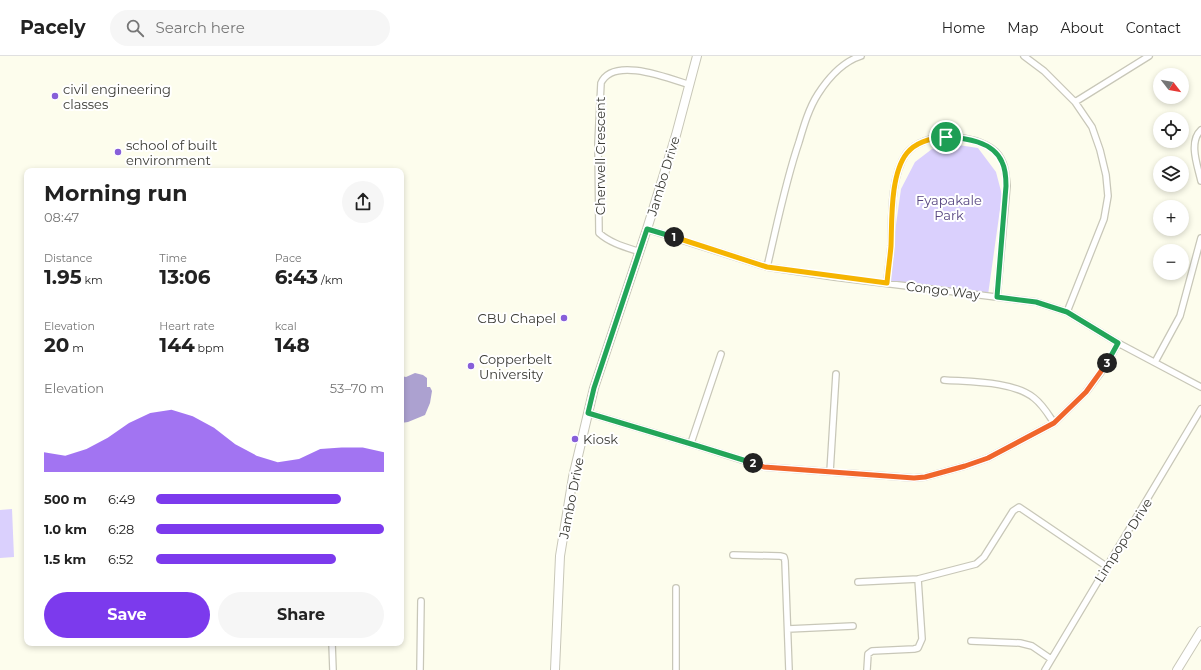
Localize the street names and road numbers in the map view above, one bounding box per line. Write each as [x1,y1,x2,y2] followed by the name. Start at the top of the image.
[592,97,608,215] street label: Cherwell Crescent
[643,134,683,219] street label: Jambo Drive
[905,278,982,303] street label: Congo Way
[555,456,587,541] street label: Jambo Drive
[1091,495,1155,585] street label: Limpopo Drive

